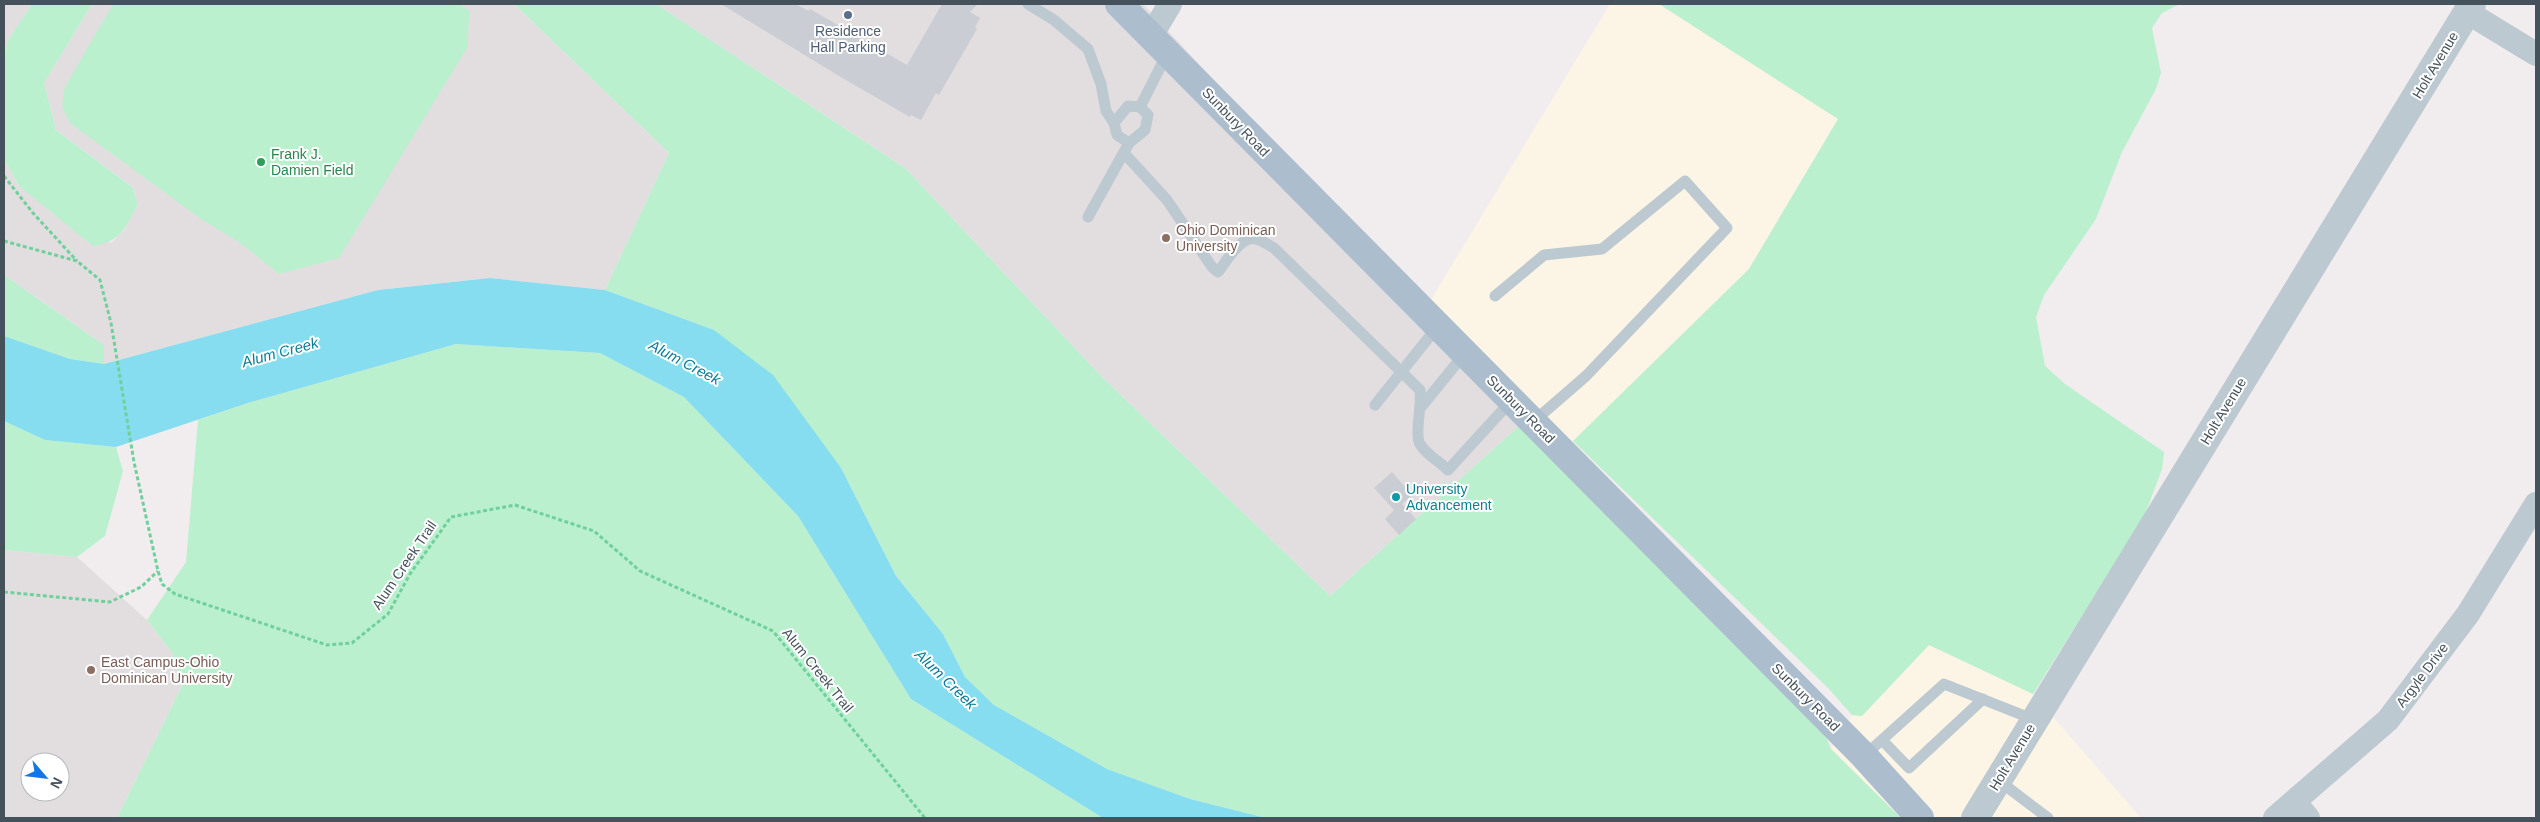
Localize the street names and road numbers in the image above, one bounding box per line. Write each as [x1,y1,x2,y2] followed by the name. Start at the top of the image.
[2409,28,2461,101] street label: Holt Avenue
[1199,84,1273,160] street label: Sunbury Road
[1484,372,1558,446] street label: Sunbury Road
[2197,374,2249,447] street label: Holt Avenue
[368,518,440,612] street label: Alum Creek Trail
[779,625,857,715] street label: Alum Creek Trail
[2393,640,2451,710] street label: Argyle Drive
[1769,660,1843,734] street label: Sunbury Road
[1986,720,2038,793] street label: Holt Avenue

